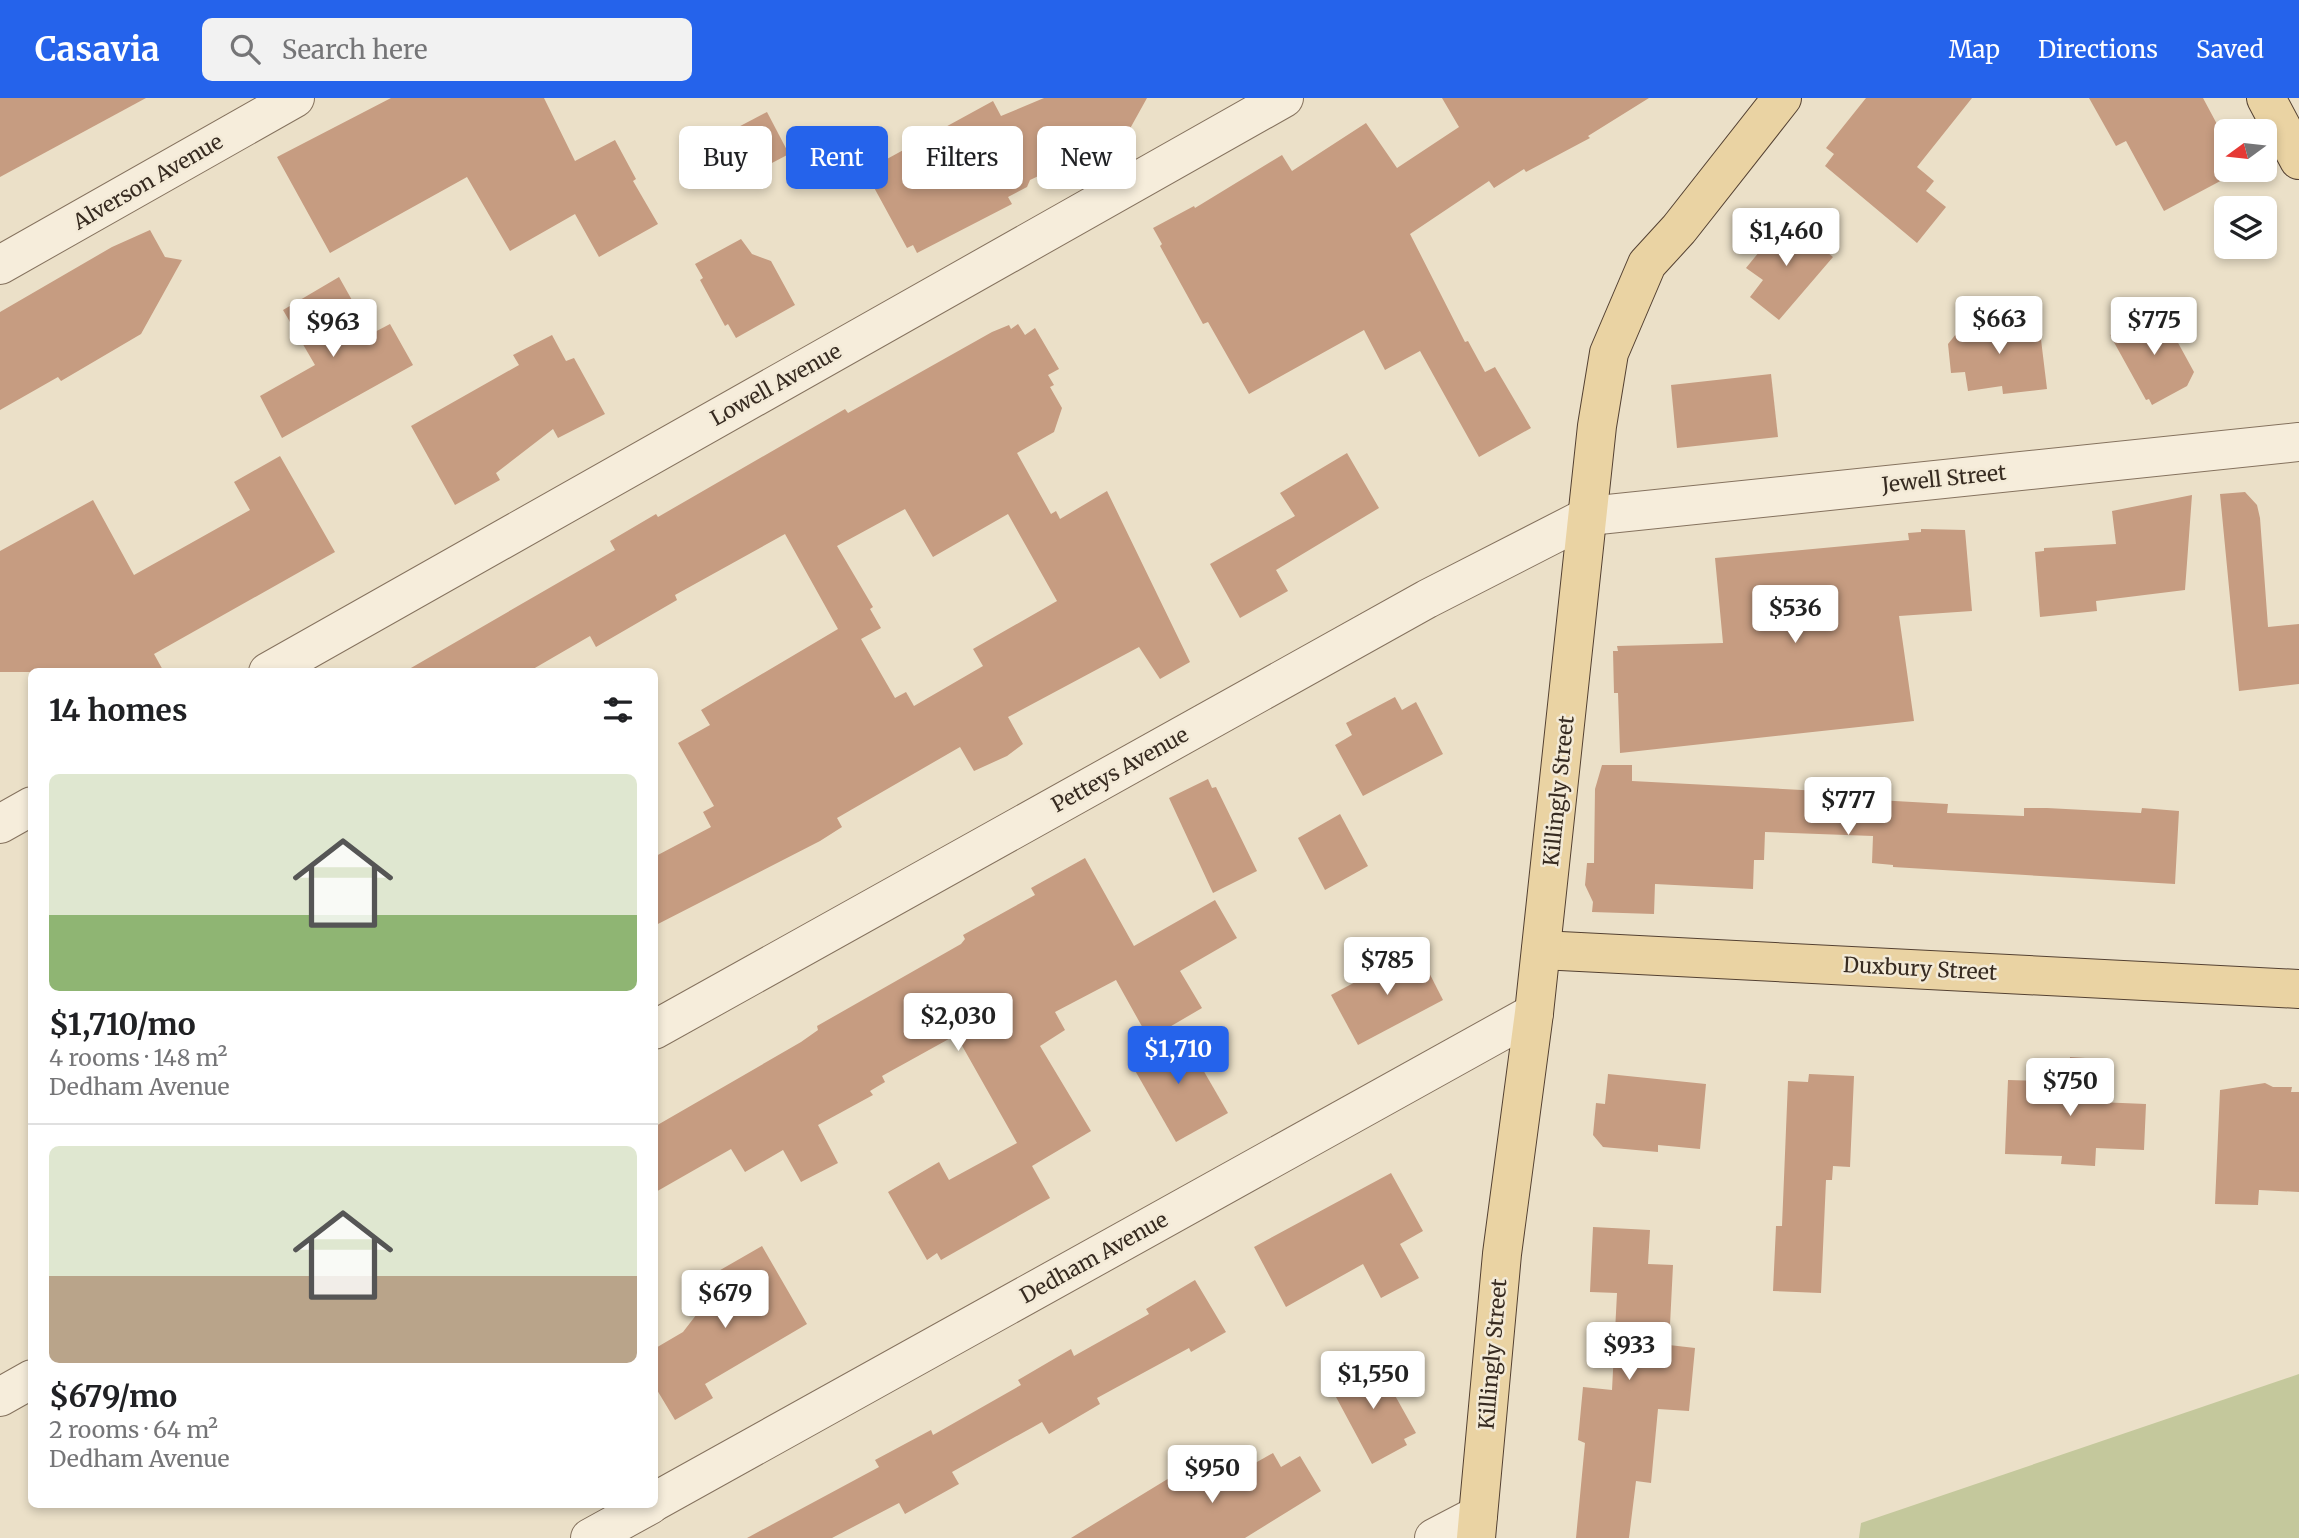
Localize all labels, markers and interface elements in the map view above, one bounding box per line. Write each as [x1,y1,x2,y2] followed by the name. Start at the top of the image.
[202,18,692,81] search box
[35,29,160,70] text: Casavia
[226,30,264,68] icon: search
[282,33,427,66] text: Search here
[1949,34,2000,65] text: Map
[2038,34,2158,65] text: Directions
[2196,34,2264,65] text: Saved
[2214,119,2277,182] north arrow
[2214,119,2277,259] map controls
[679,126,772,189] chip: Buy
[786,126,888,189] chip: Rent
[902,126,1023,189] chip: Filters
[1037,126,1136,189] chip: New
[67,128,227,236] street label: Alverson Avenue
[2214,196,2277,259] button: layers
[1729,208,1843,268] pin: $1,460
[1748,216,1824,245] text: $1,460
[1958,296,2040,356] pin: $663
[2113,298,2195,357] pin: $775
[292,300,374,359] pin: $963
[1971,304,2027,333] text: $663
[2127,305,2181,334] text: $775
[306,307,360,336] text: $963
[705,337,846,432] street label: Lowell Avenue
[1879,459,2008,499] street label: Jewell Street
[1754,586,1836,645] pin: $536
[1768,593,1822,622] text: $536
[49,691,187,729] text: 14 homes
[599,691,637,729] icon: filters
[1537,714,1580,868] street label: Killingly Street
[1047,721,1193,818] street label: Petteys Avenue
[1807,778,1889,837] pin: $777
[1820,785,1876,814] text: $777
[280,820,406,946] icon: home
[1346,937,1428,997] pin: $785
[1360,945,1414,974] text: $785
[1842,951,1998,986] street label: Duxbury Street
[901,993,1015,1053] pin: $2,030
[920,1001,996,1030] text: $2,030
[49,1005,196,1043] text: $1,710/mo
[1121,1026,1235,1086] pin: $1,710
[1144,1034,1212,1063] text: $1,710
[49,1043,227,1072] text: 4 rooms · 148 m²
[2029,1058,2111,1118] pin: $750
[2042,1066,2098,1095] text: $750
[49,1072,230,1101] text: Dedham Avenue
[280,1192,406,1318] icon: home
[1015,1206,1172,1309] street label: Dedham Avenue
[684,1270,766,1330] pin: $679
[1472,1277,1513,1431] street label: Killingly Street
[698,1278,752,1307] text: $679
[1588,1322,1670,1382] pin: $933
[1603,1330,1656,1359] text: $933
[1316,1352,1430,1411] pin: $1,550
[1337,1359,1409,1388] text: $1,550
[49,1377,177,1415] text: $679/mo
[49,1415,218,1444] text: 2 rooms · 64 m²
[49,1444,230,1473] text: Dedham Avenue
[1171,1446,1253,1505] pin: $950
[1184,1453,1240,1482] text: $950

